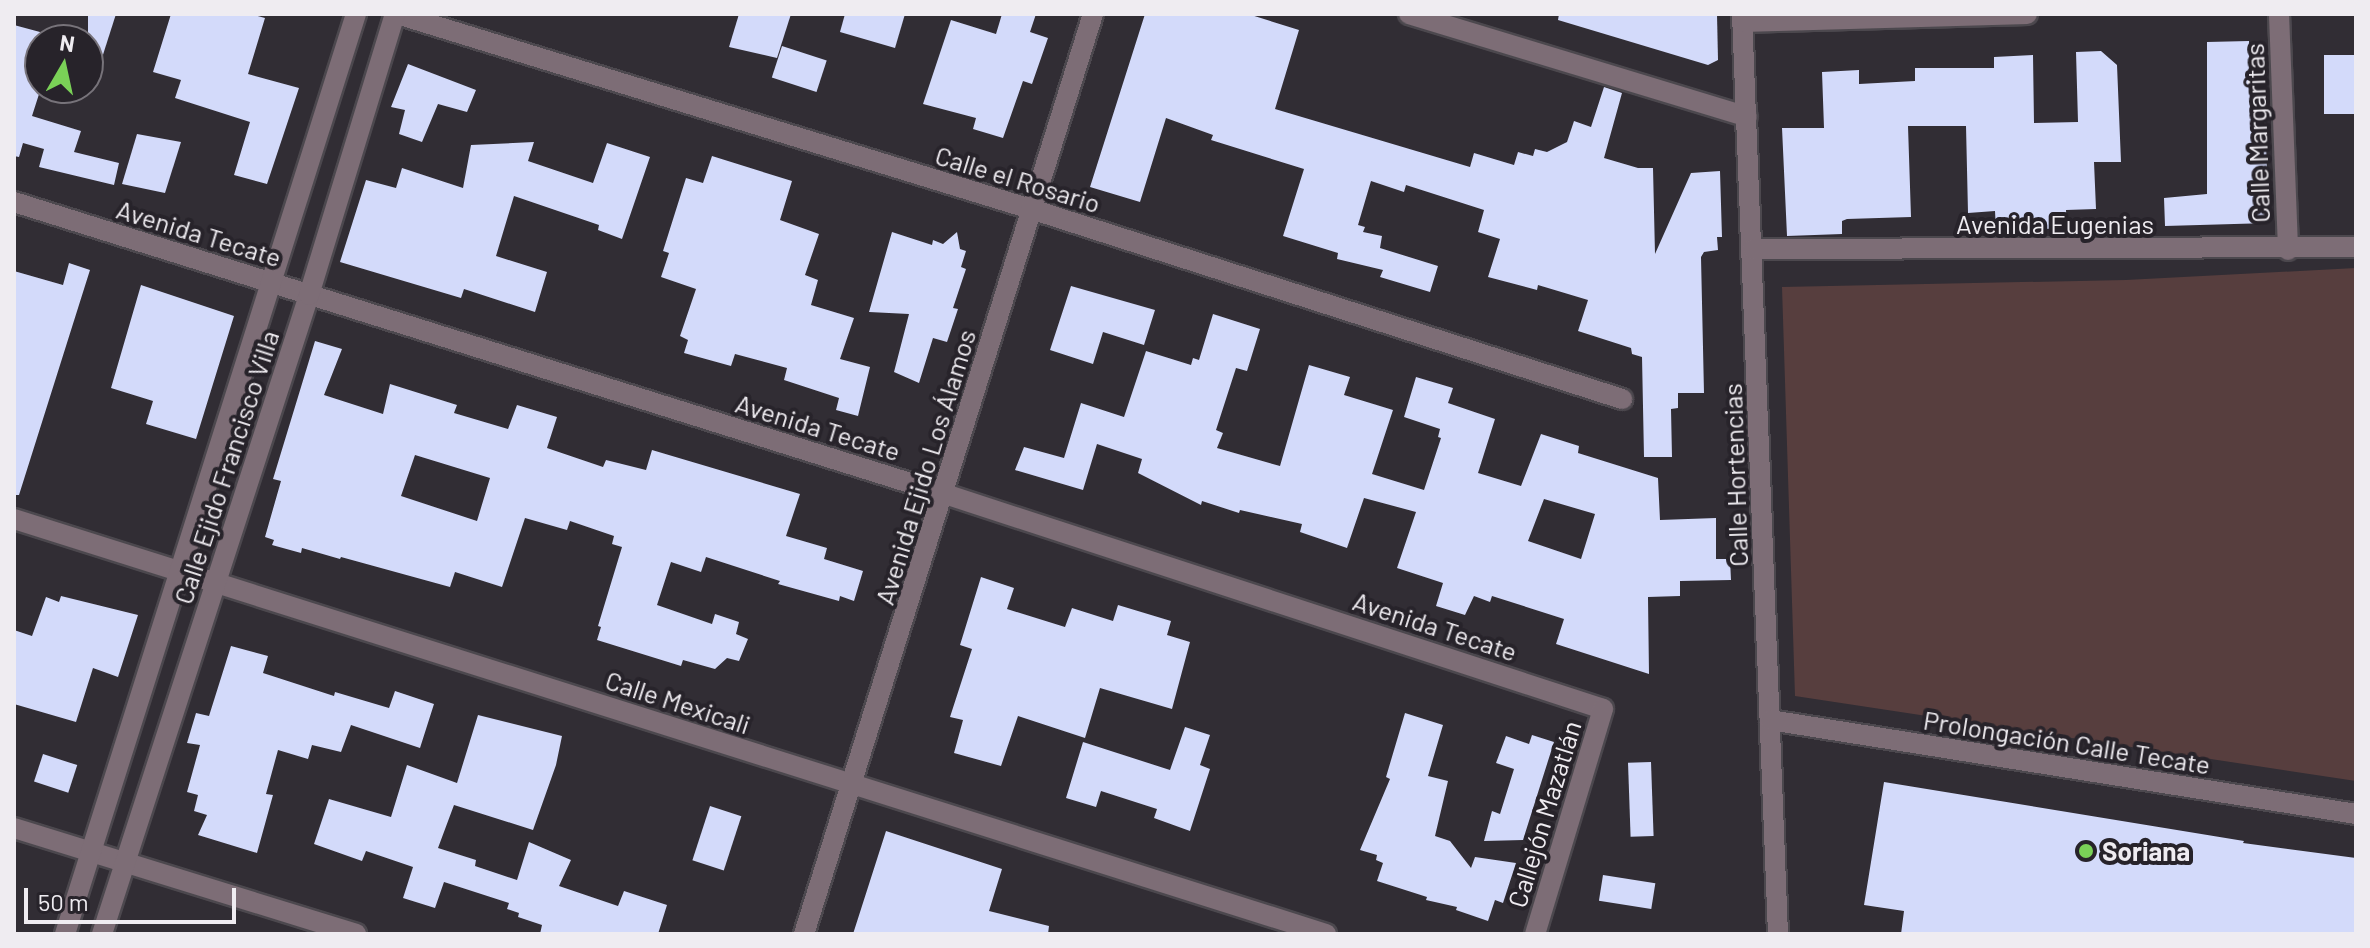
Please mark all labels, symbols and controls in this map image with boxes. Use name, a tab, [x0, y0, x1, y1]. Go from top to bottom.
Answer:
north arrow	[24, 24, 104, 104]
text: N	[58, 28, 77, 56]
street label: Calle Margaritas	[2238, 43, 2276, 223]
street label: Calle el Rosario	[932, 139, 1104, 219]
street label: Avenida Tecate	[113, 193, 285, 273]
street label: Avenida Eugenias	[1956, 208, 2154, 240]
street label: Calle Ejido Francisco Villa	[167, 326, 285, 608]
street label: Avenida Ejido Los Álamos	[868, 326, 982, 608]
street label: Calle Hortencias	[1716, 383, 1754, 567]
street label: Avenida Tecate	[732, 387, 904, 467]
street label: Avenida Tecate	[1349, 585, 1521, 667]
street label: Calle Mexicali	[602, 664, 754, 740]
street label: Prolongación Calle Tecate	[1921, 704, 2213, 780]
street label: Callejón Mazatlán	[1501, 717, 1587, 911]
place label: Soriana	[2102, 835, 2190, 867]
marker: Soriana	[2077, 842, 2095, 860]
scale bar	[28, 872, 240, 922]
text: 50 m	[38, 887, 89, 916]

